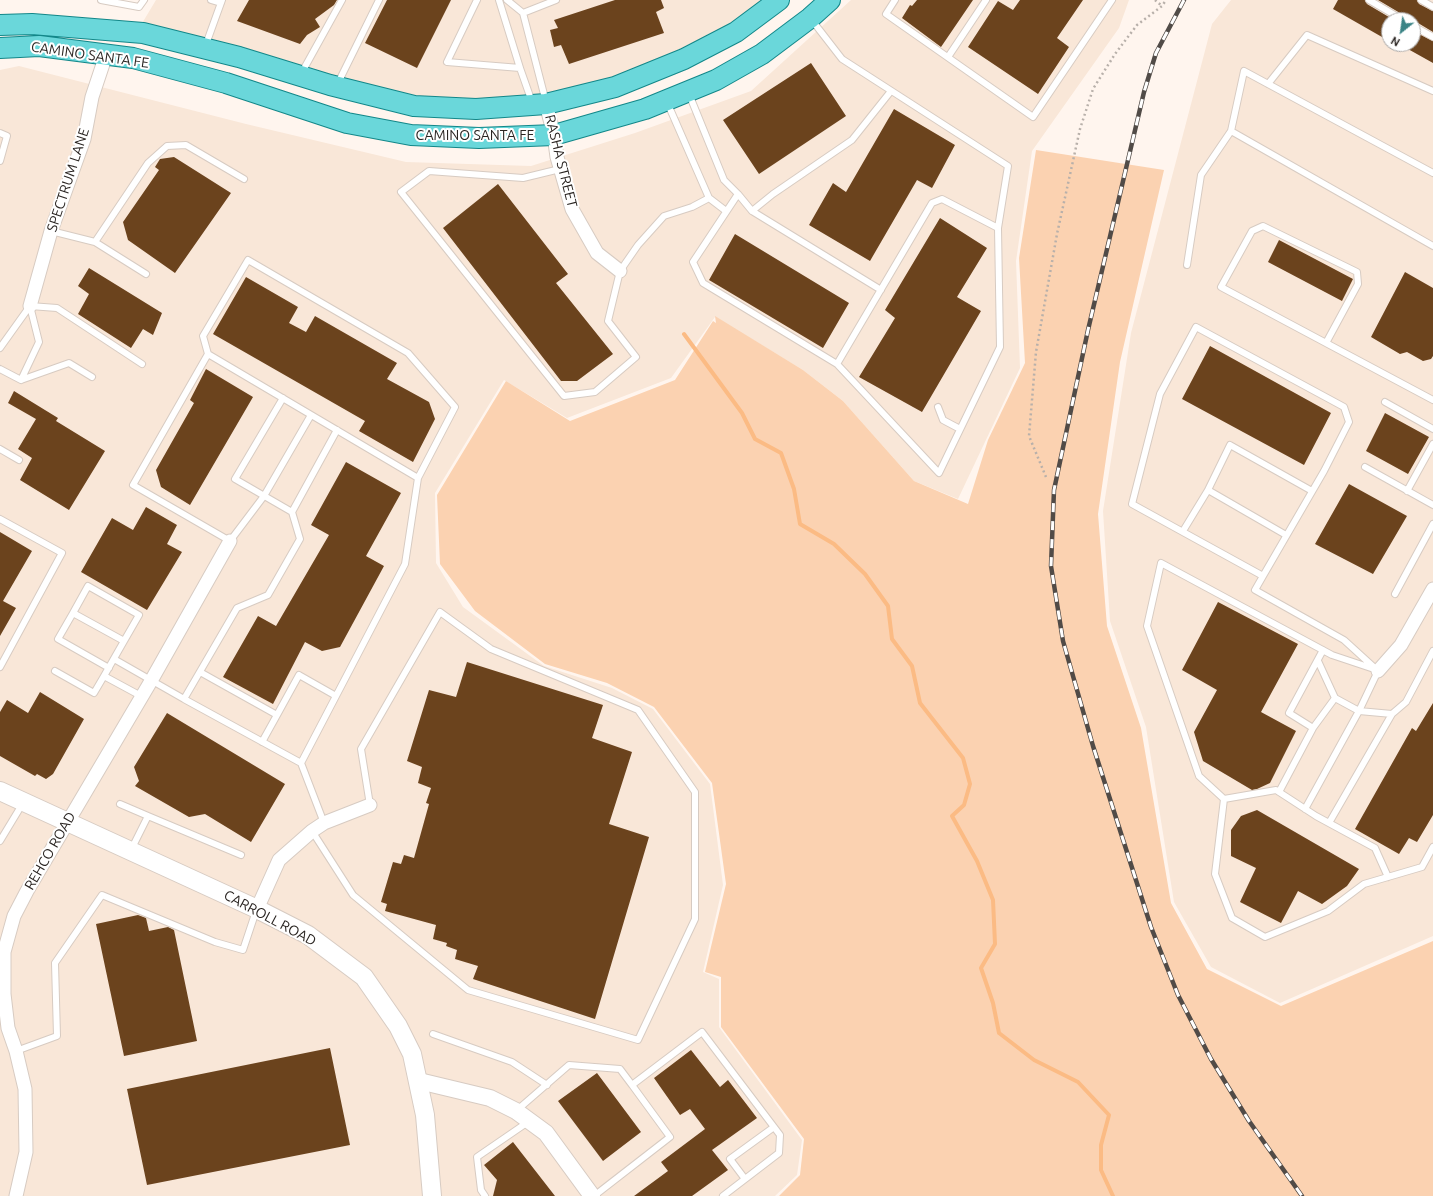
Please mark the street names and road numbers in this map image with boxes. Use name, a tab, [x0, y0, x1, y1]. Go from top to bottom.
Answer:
street label: CAMINO SANTA FE	[30, 38, 150, 72]
street label: RASHA STREET	[541, 113, 581, 209]
street label: SPECTRUM LANE	[43, 126, 93, 234]
street label: CAMINO SANTA FE	[416, 127, 534, 143]
street label: REHCO ROAD	[21, 809, 79, 893]
street label: CARROLL ROAD	[221, 887, 319, 949]

